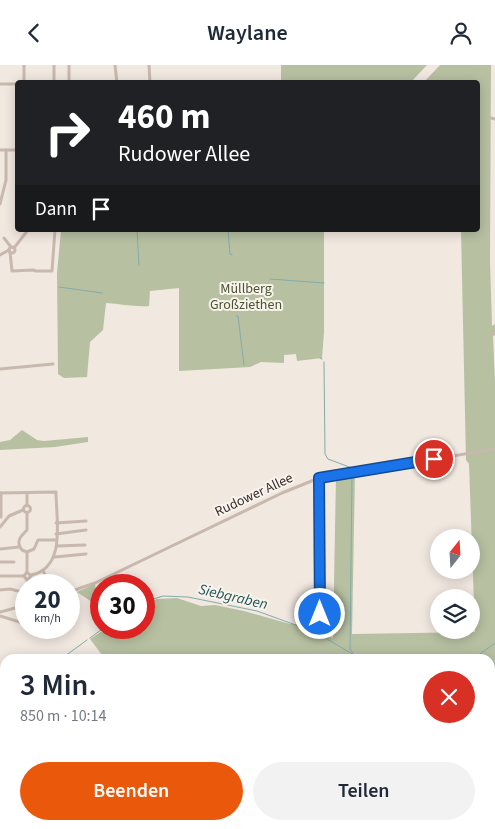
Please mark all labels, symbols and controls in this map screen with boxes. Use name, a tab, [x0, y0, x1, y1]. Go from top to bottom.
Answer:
text: Waylane	[207, 17, 288, 49]
icon: back	[20, 19, 48, 47]
icon: person	[447, 19, 475, 47]
text: 460 m	[118, 92, 210, 142]
icon: right	[35, 100, 100, 165]
text: Rudower Allee	[118, 138, 250, 170]
icon: arrive	[87, 195, 115, 223]
text: Dann	[35, 196, 77, 223]
park label: Müllberg Großziethen	[210, 279, 282, 315]
pin	[413, 438, 455, 480]
icon: arrive	[420, 445, 448, 473]
street label: Rudower Allee	[212, 468, 296, 522]
north arrow	[430, 529, 480, 579]
map controls	[430, 529, 480, 639]
speed limit sign: 30	[90, 574, 155, 639]
water label: Siebgraben	[196, 579, 270, 615]
text: 20	[34, 582, 61, 618]
position arrow	[293, 587, 345, 639]
button: layers	[430, 589, 480, 639]
text: km/h	[34, 610, 61, 627]
text: 3 Min.	[20, 664, 97, 707]
button: close	[423, 671, 475, 723]
text: 850 m · 10:14	[20, 705, 107, 727]
button: Beenden	[20, 762, 243, 820]
button: Teilen	[253, 762, 475, 820]

